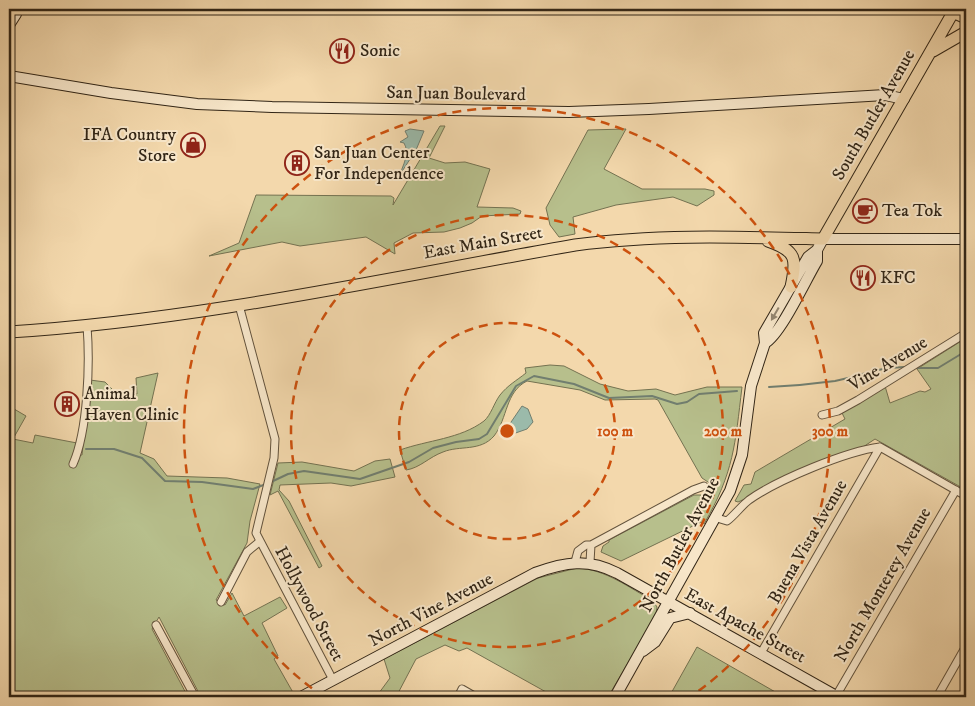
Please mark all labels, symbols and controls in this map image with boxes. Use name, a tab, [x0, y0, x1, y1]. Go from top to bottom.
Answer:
restaurant icon: Sonic	[329, 38, 355, 64]
place label: Sonic	[360, 40, 400, 62]
street label: South Butler Avenue	[828, 46, 920, 184]
street label: San Juan Boulevard	[386, 82, 526, 106]
place label: IFA Country Store	[83, 124, 176, 167]
shop icon: IFA Country Store	[180, 132, 206, 158]
place label: San Juan Center For Independence	[314, 142, 444, 185]
building icon: San Juan Center For Independence	[284, 150, 310, 176]
cafe icon: Tea Tok	[852, 198, 878, 224]
place label: Tea Tok	[882, 200, 942, 222]
street label: East Main Street	[422, 222, 545, 264]
restaurant icon: KFC	[850, 265, 876, 291]
place label: KFC	[880, 267, 916, 289]
one-way arrow	[771, 307, 779, 322]
street label: Vine Avenue	[844, 332, 932, 397]
place label: Animal Haven Clinic	[84, 383, 179, 426]
building icon: Animal Haven Clinic	[54, 391, 80, 417]
centre of rings	[498, 422, 516, 440]
text: 100 m	[597, 422, 634, 441]
text: 200 m	[704, 422, 743, 441]
text: 300 m	[812, 422, 849, 441]
street label: North Butler Avenue	[635, 474, 725, 616]
street label: Buena Vista Avenue	[764, 476, 852, 608]
street label: North Monterey Avenue	[830, 504, 936, 666]
street label: Hollywood Street	[269, 543, 349, 665]
street label: North Vine Avenue	[365, 568, 497, 652]
street label: East Apache Street	[681, 584, 810, 669]

